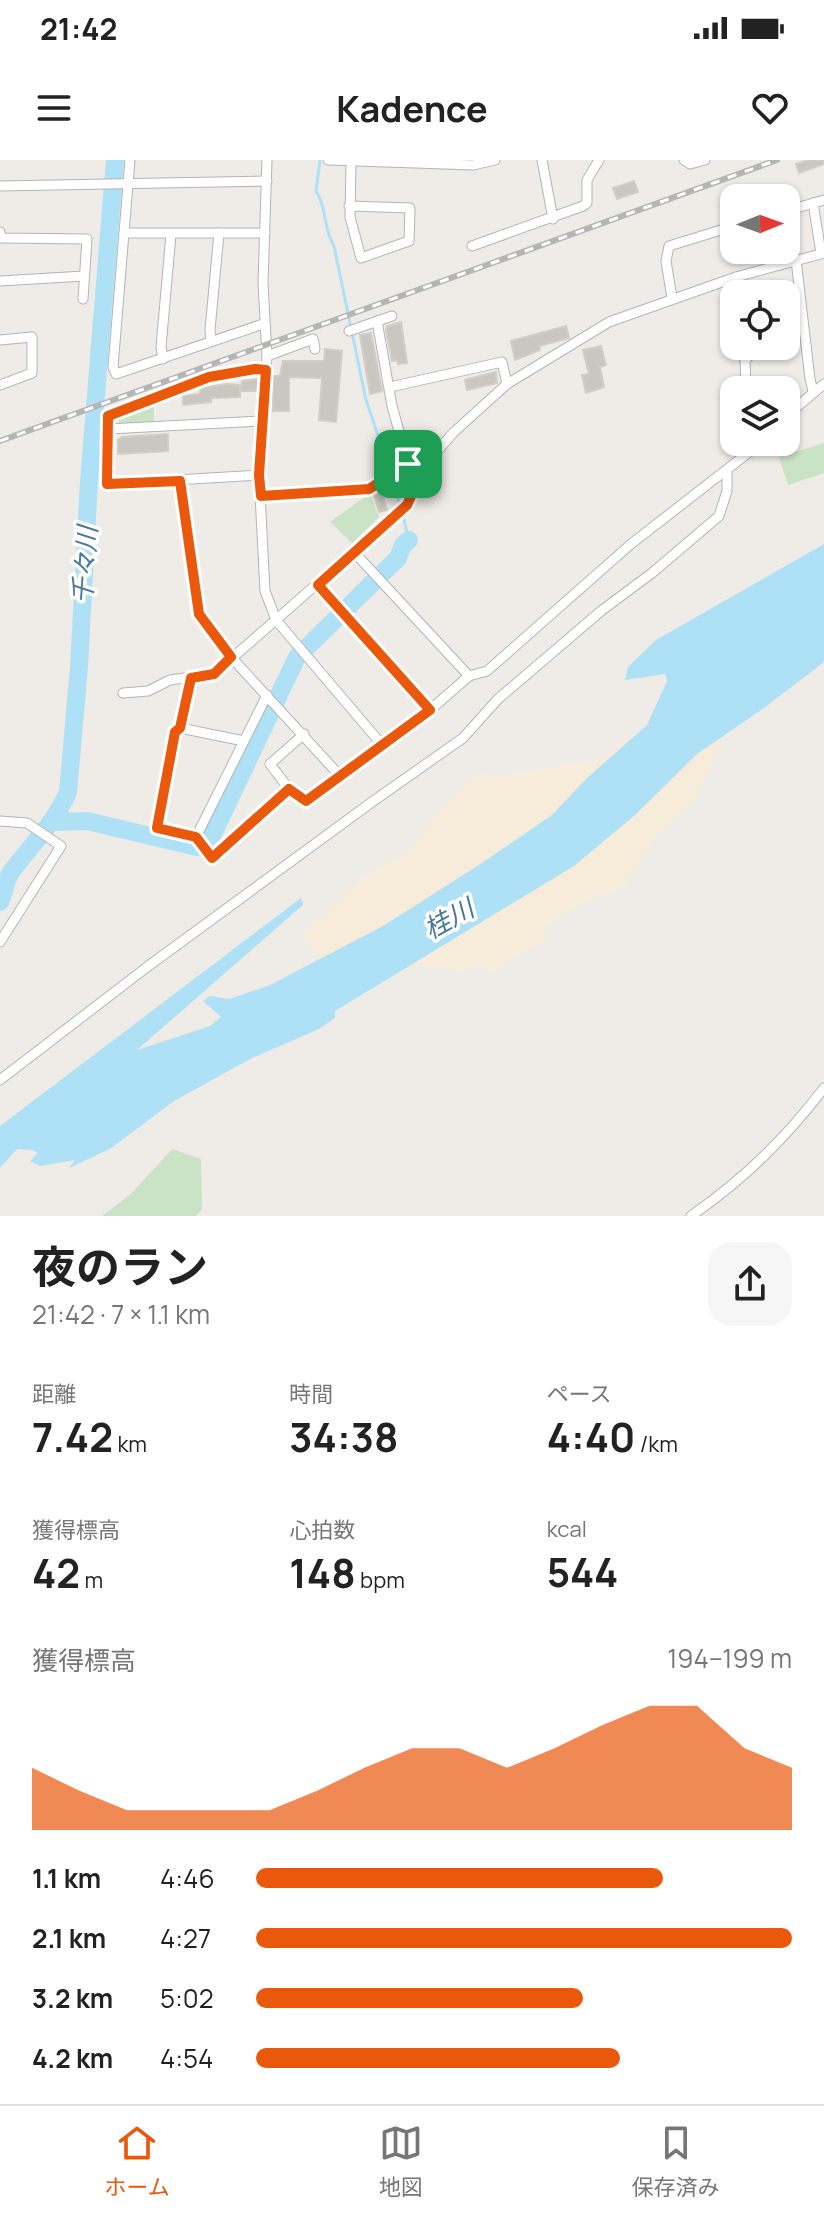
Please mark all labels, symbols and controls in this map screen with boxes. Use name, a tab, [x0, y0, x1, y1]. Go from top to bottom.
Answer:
text: 21:42	[40, 8, 117, 49]
text: Kadence	[336, 84, 488, 133]
icon: menu	[32, 86, 76, 130]
icon: heart	[748, 86, 792, 130]
north arrow	[720, 184, 800, 264]
map controls	[720, 184, 800, 456]
button: locate	[720, 280, 800, 360]
button: layers	[720, 376, 800, 456]
pin	[374, 430, 442, 498]
icon: arrive	[386, 442, 430, 486]
water label: 千々川	[63, 522, 105, 605]
water label: 桂川	[417, 888, 483, 946]
text: 夜のラン	[32, 1236, 208, 1296]
button: share	[708, 1242, 792, 1326]
text: 21:42 · 7 × 1.1 km	[32, 1296, 210, 1332]
text: 距離	[32, 1379, 76, 1409]
text: 時間	[289, 1379, 333, 1409]
text: ペース	[547, 1379, 612, 1409]
text: 7.42	[32, 1409, 113, 1464]
text: 34:38	[289, 1409, 398, 1464]
text: 4:40	[547, 1409, 635, 1464]
text: km	[113, 1429, 147, 1459]
text: /km	[635, 1429, 678, 1459]
text: kcal	[547, 1514, 587, 1544]
text: 獲得標高	[32, 1515, 120, 1545]
text: 心拍数	[289, 1515, 355, 1545]
text: 544	[547, 1544, 618, 1599]
text: 42	[32, 1545, 80, 1600]
text: 148	[289, 1545, 356, 1600]
text: m	[80, 1565, 103, 1595]
text: bpm	[356, 1565, 405, 1595]
text: 194–199 m	[667, 1640, 792, 1676]
text: 獲得標高	[32, 1642, 136, 1678]
text: 1.1 km	[32, 1860, 101, 1896]
text: 4:46	[160, 1860, 215, 1896]
text: 2.1 km	[32, 1920, 106, 1956]
text: 4:27	[160, 1920, 211, 1956]
text: 3.2 km	[32, 1980, 113, 2016]
text: 5:02	[160, 1980, 213, 2016]
text: 4.2 km	[32, 2040, 113, 2076]
text: 4:54	[160, 2040, 213, 2076]
tab: ホーム	[104, 2121, 170, 2202]
tab: 地図	[379, 2121, 423, 2202]
tab: 保存済み	[632, 2121, 720, 2202]

